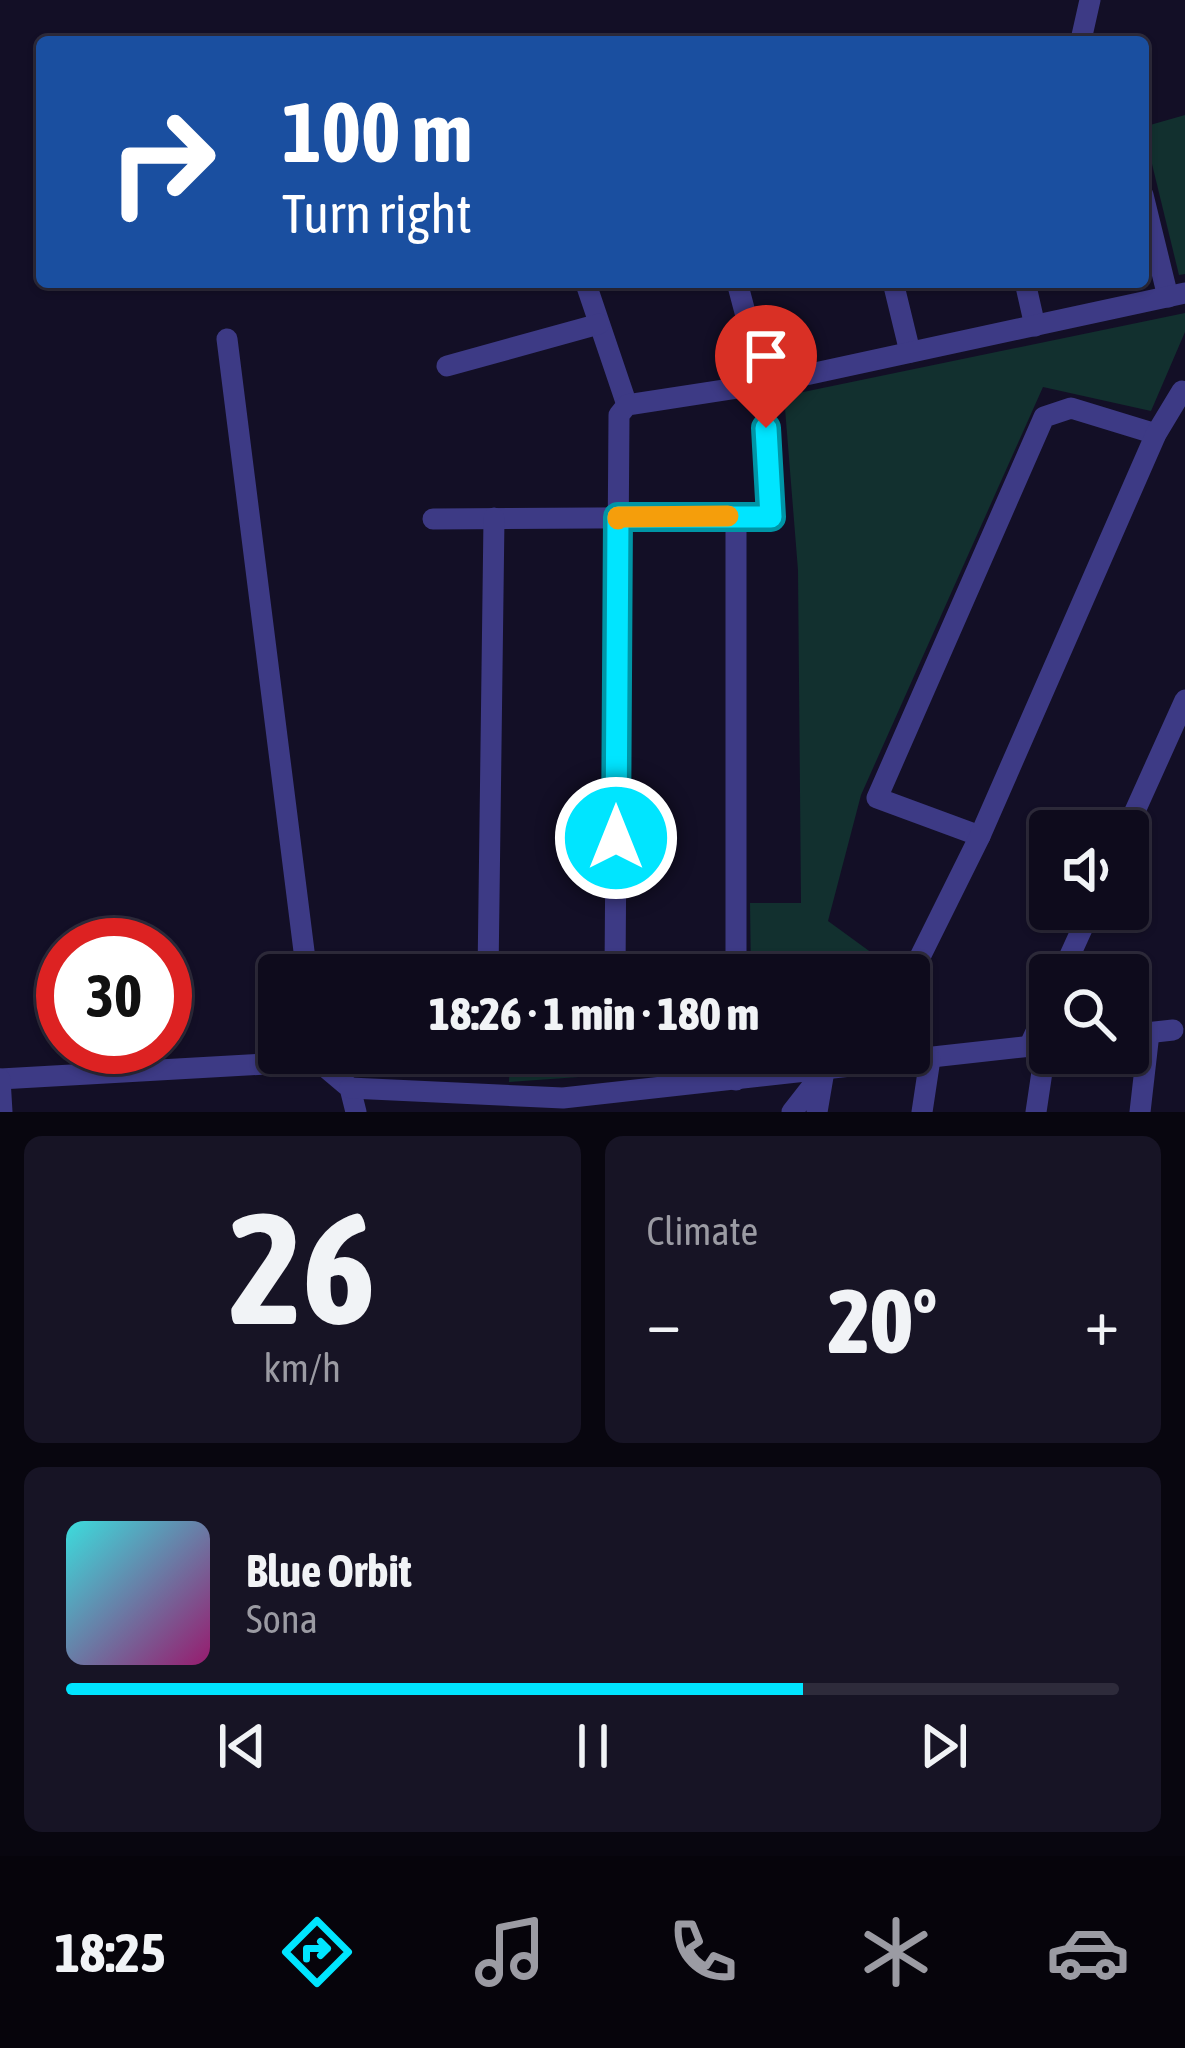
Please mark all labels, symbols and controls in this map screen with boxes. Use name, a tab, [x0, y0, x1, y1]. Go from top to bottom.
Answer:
icon: right	[84, 84, 240, 240]
text: 100 m	[282, 84, 472, 180]
text: Turn right	[282, 183, 472, 244]
pin	[715, 305, 817, 428]
icon: arrive	[733, 323, 799, 389]
position arrow	[553, 775, 679, 901]
map controls	[1029, 810, 1149, 1074]
button: sound	[1029, 810, 1149, 930]
speed limit sign: 30	[36, 918, 192, 1074]
button: search	[1029, 954, 1149, 1074]
text: 18:26 · 1 min · 180 m	[429, 988, 759, 1040]
text: 26	[229, 1178, 376, 1357]
text: Climate	[647, 1209, 758, 1253]
text: 20°	[828, 1269, 937, 1372]
text: −	[647, 1283, 681, 1359]
text: +	[1085, 1283, 1119, 1359]
text: km/h	[264, 1346, 341, 1390]
text: Blue Orbit	[246, 1545, 412, 1597]
text: Sona	[246, 1597, 318, 1641]
icon: previous	[209, 1713, 275, 1779]
icon: pause	[560, 1713, 626, 1779]
icon: next	[911, 1713, 977, 1779]
icon: directions	[275, 1910, 359, 1994]
icon: music	[468, 1910, 552, 1994]
icon: phone	[661, 1910, 745, 1994]
icon: climate	[854, 1910, 938, 1994]
icon: car	[1046, 1910, 1130, 1994]
text: 18:25	[54, 1922, 166, 1983]

